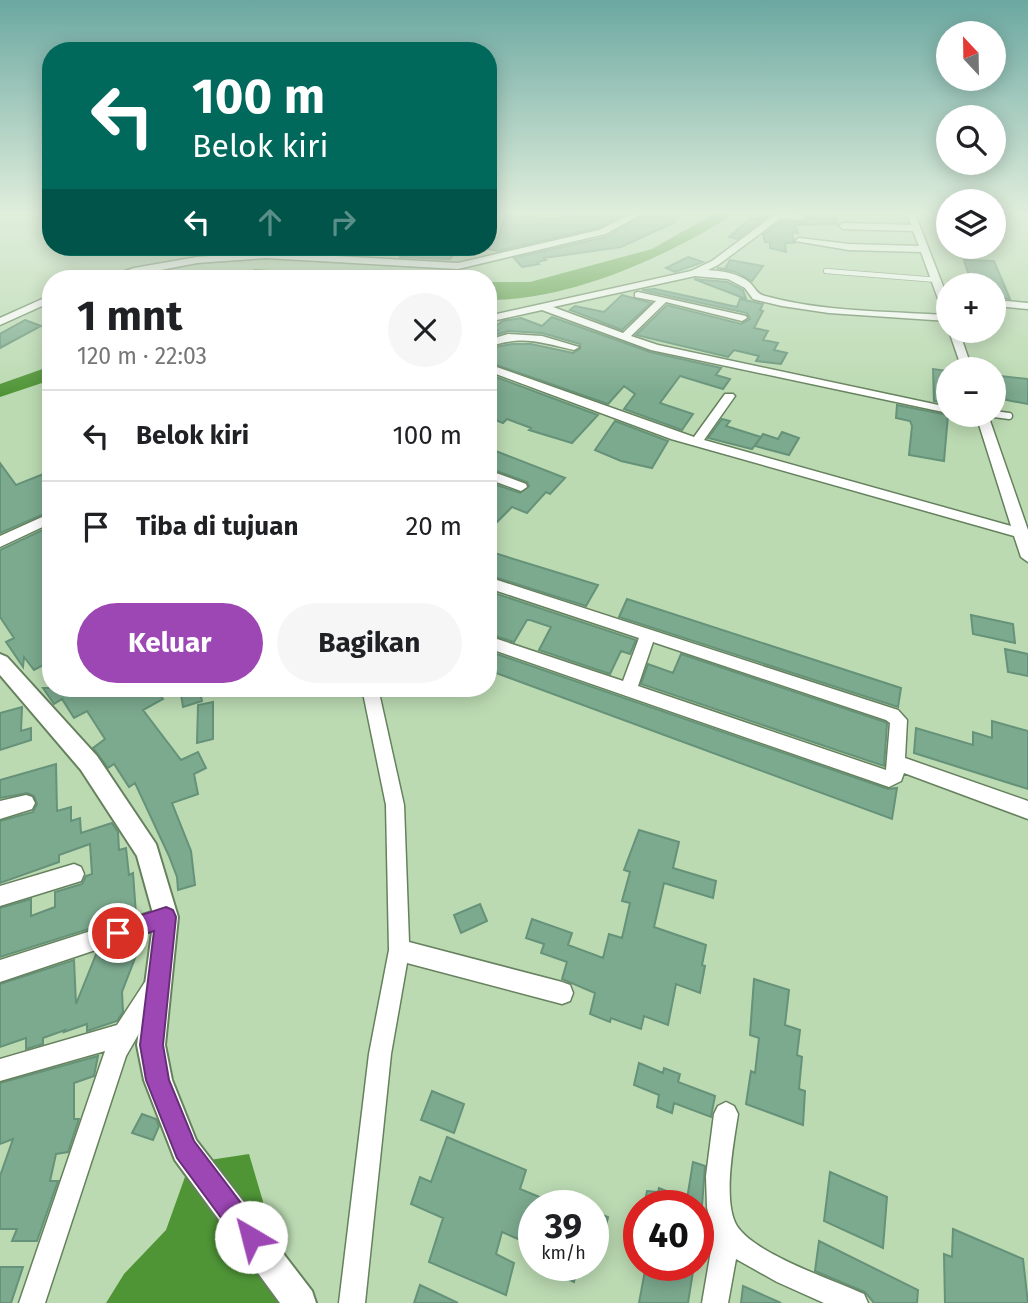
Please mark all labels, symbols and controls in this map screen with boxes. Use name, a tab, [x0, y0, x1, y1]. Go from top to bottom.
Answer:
north arrow	[936, 21, 1006, 91]
map controls	[936, 21, 1006, 427]
text: 100 m	[192, 67, 325, 126]
icon: left	[77, 70, 168, 161]
button: search	[936, 105, 1006, 175]
text: Belok kiri	[192, 127, 328, 165]
button: layers	[936, 189, 1006, 259]
icon: left	[178, 203, 216, 241]
icon: ahead	[251, 203, 289, 241]
icon: right	[324, 203, 362, 241]
button: +	[936, 273, 1006, 343]
text: 1 mnt	[77, 291, 182, 341]
button: close	[388, 293, 462, 367]
text: 120 m · 22:03	[77, 342, 207, 370]
button: −	[936, 357, 1006, 427]
icon: left	[77, 417, 115, 455]
text: Belok kiri	[136, 420, 249, 451]
text: 100 m	[393, 420, 462, 451]
icon: arrive	[77, 508, 115, 546]
text: Tiba di tujuan	[136, 511, 298, 542]
text: 20 m	[405, 511, 462, 542]
button: Keluar	[77, 603, 263, 683]
button: Bagikan	[277, 603, 462, 683]
pin	[88, 903, 148, 963]
icon: arrive	[99, 914, 137, 952]
speed limit sign: 40	[623, 1190, 714, 1281]
position arrow	[214, 1200, 288, 1274]
text: 39	[545, 1205, 582, 1247]
text: km/h	[541, 1242, 586, 1264]

